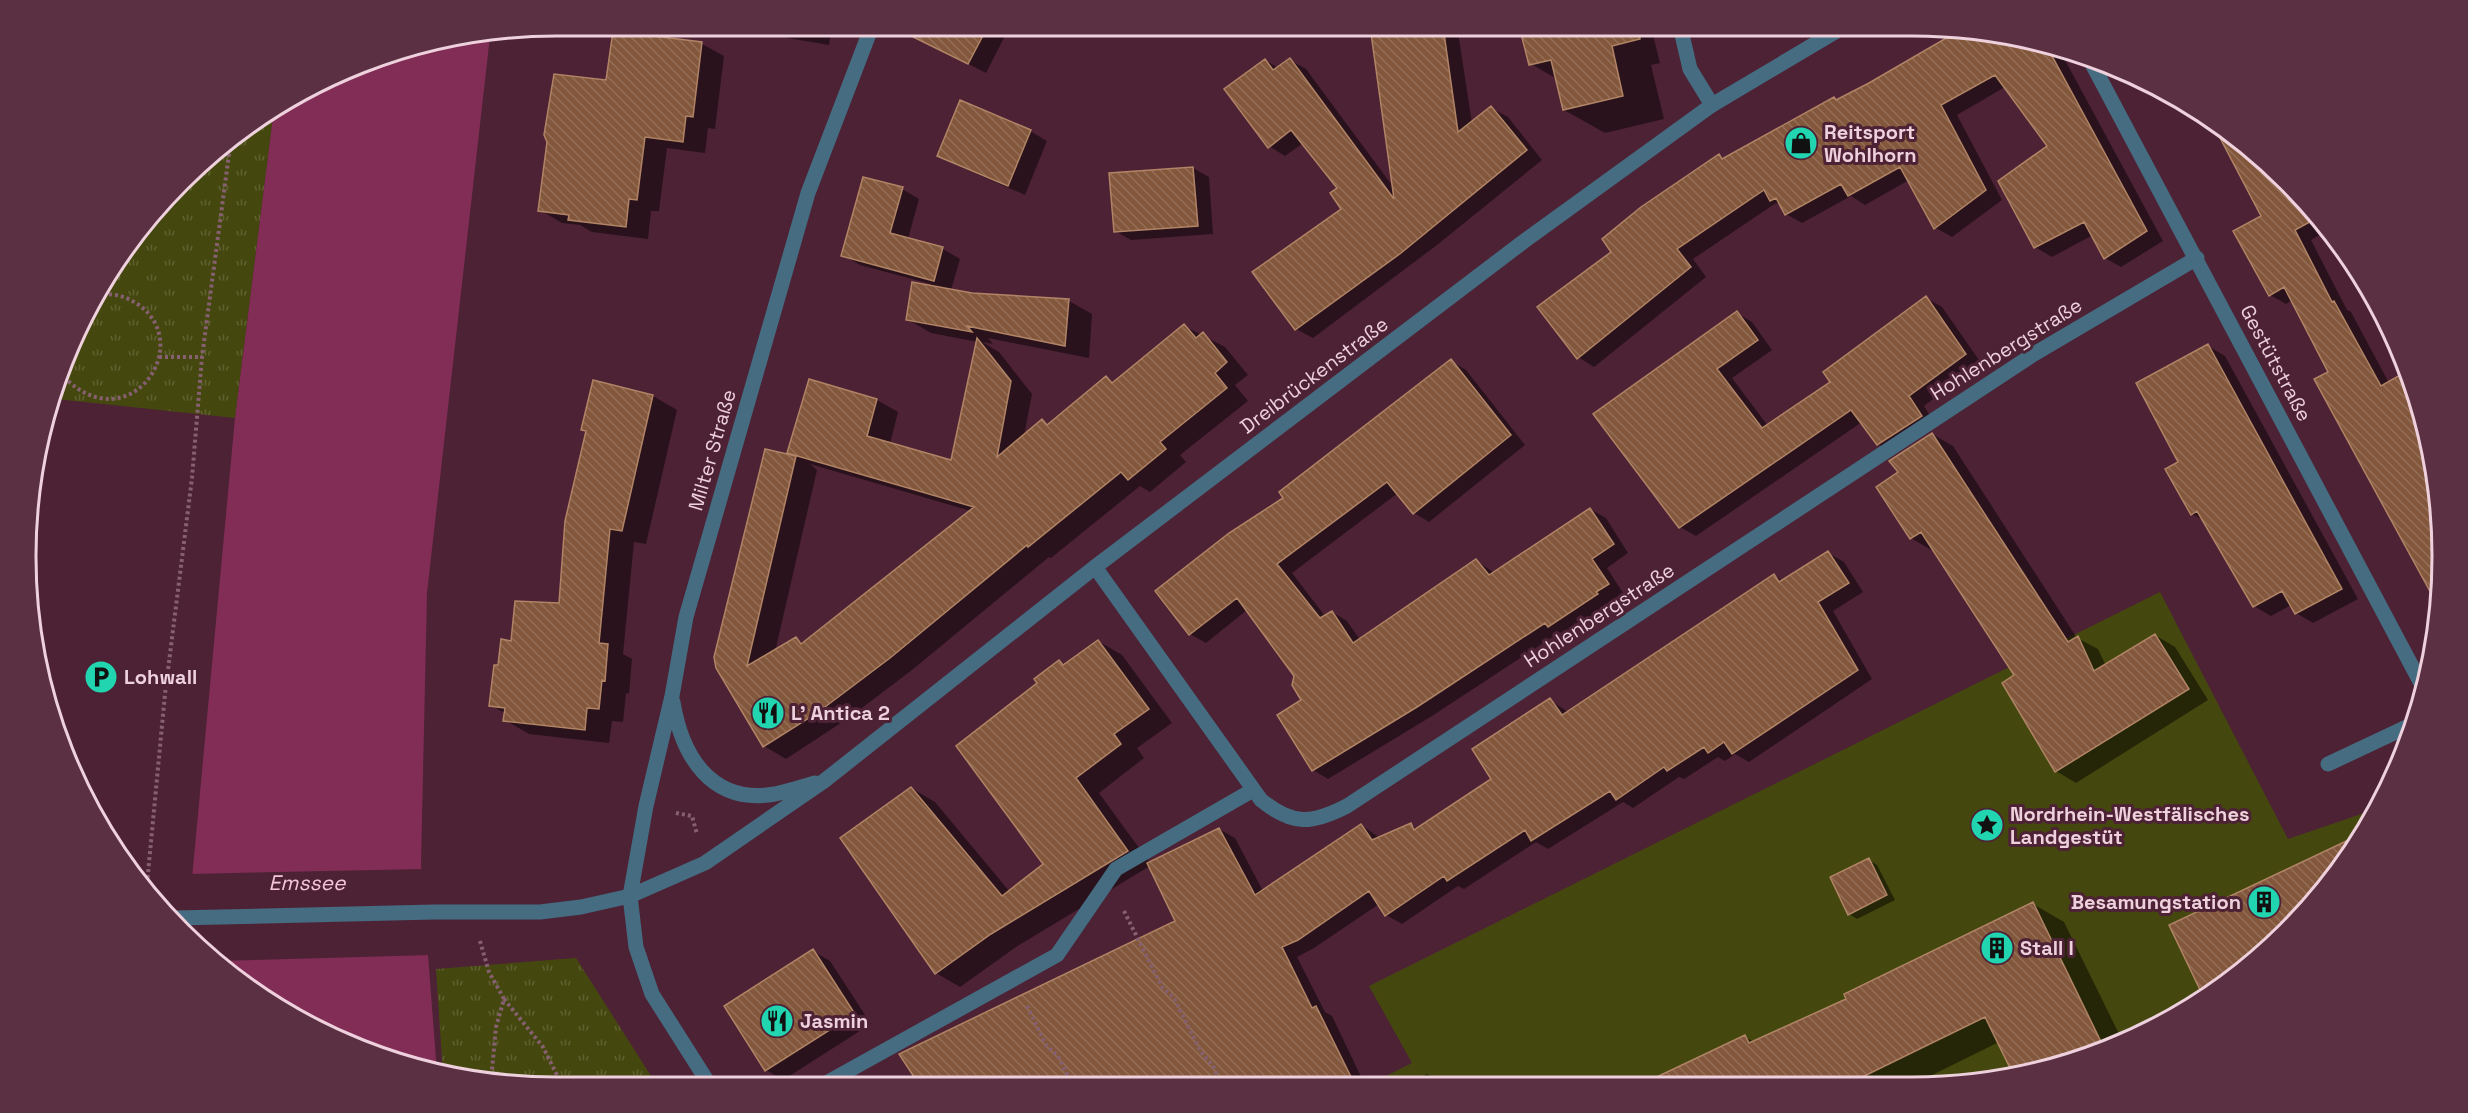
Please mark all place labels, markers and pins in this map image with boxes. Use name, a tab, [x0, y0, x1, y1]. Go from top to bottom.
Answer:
place label: Reitsport Wohlhorn	[1824, 119, 1917, 168]
shop icon: Reitsport Wohlhorn	[1783, 125, 1819, 161]
parking icon: Lohwall	[83, 659, 119, 695]
place label: Lohwall	[124, 664, 197, 690]
restaurant icon: L' Antica 2	[750, 695, 786, 731]
place label: L' Antica 2	[791, 700, 890, 726]
place label: Nordrhein-Westfälisches Landgestüt	[2010, 801, 2249, 850]
place icon: Nordrhein-Westfälisches Landgestüt	[1969, 807, 2005, 843]
building icon: Besamungstation	[2246, 884, 2282, 920]
place label: Besamungstation	[2071, 889, 2241, 915]
building icon: Stall I	[1979, 930, 2015, 966]
place label: Stall I	[2020, 935, 2074, 961]
restaurant icon: Jasmin	[759, 1003, 795, 1039]
place label: Jasmin	[800, 1008, 868, 1034]

